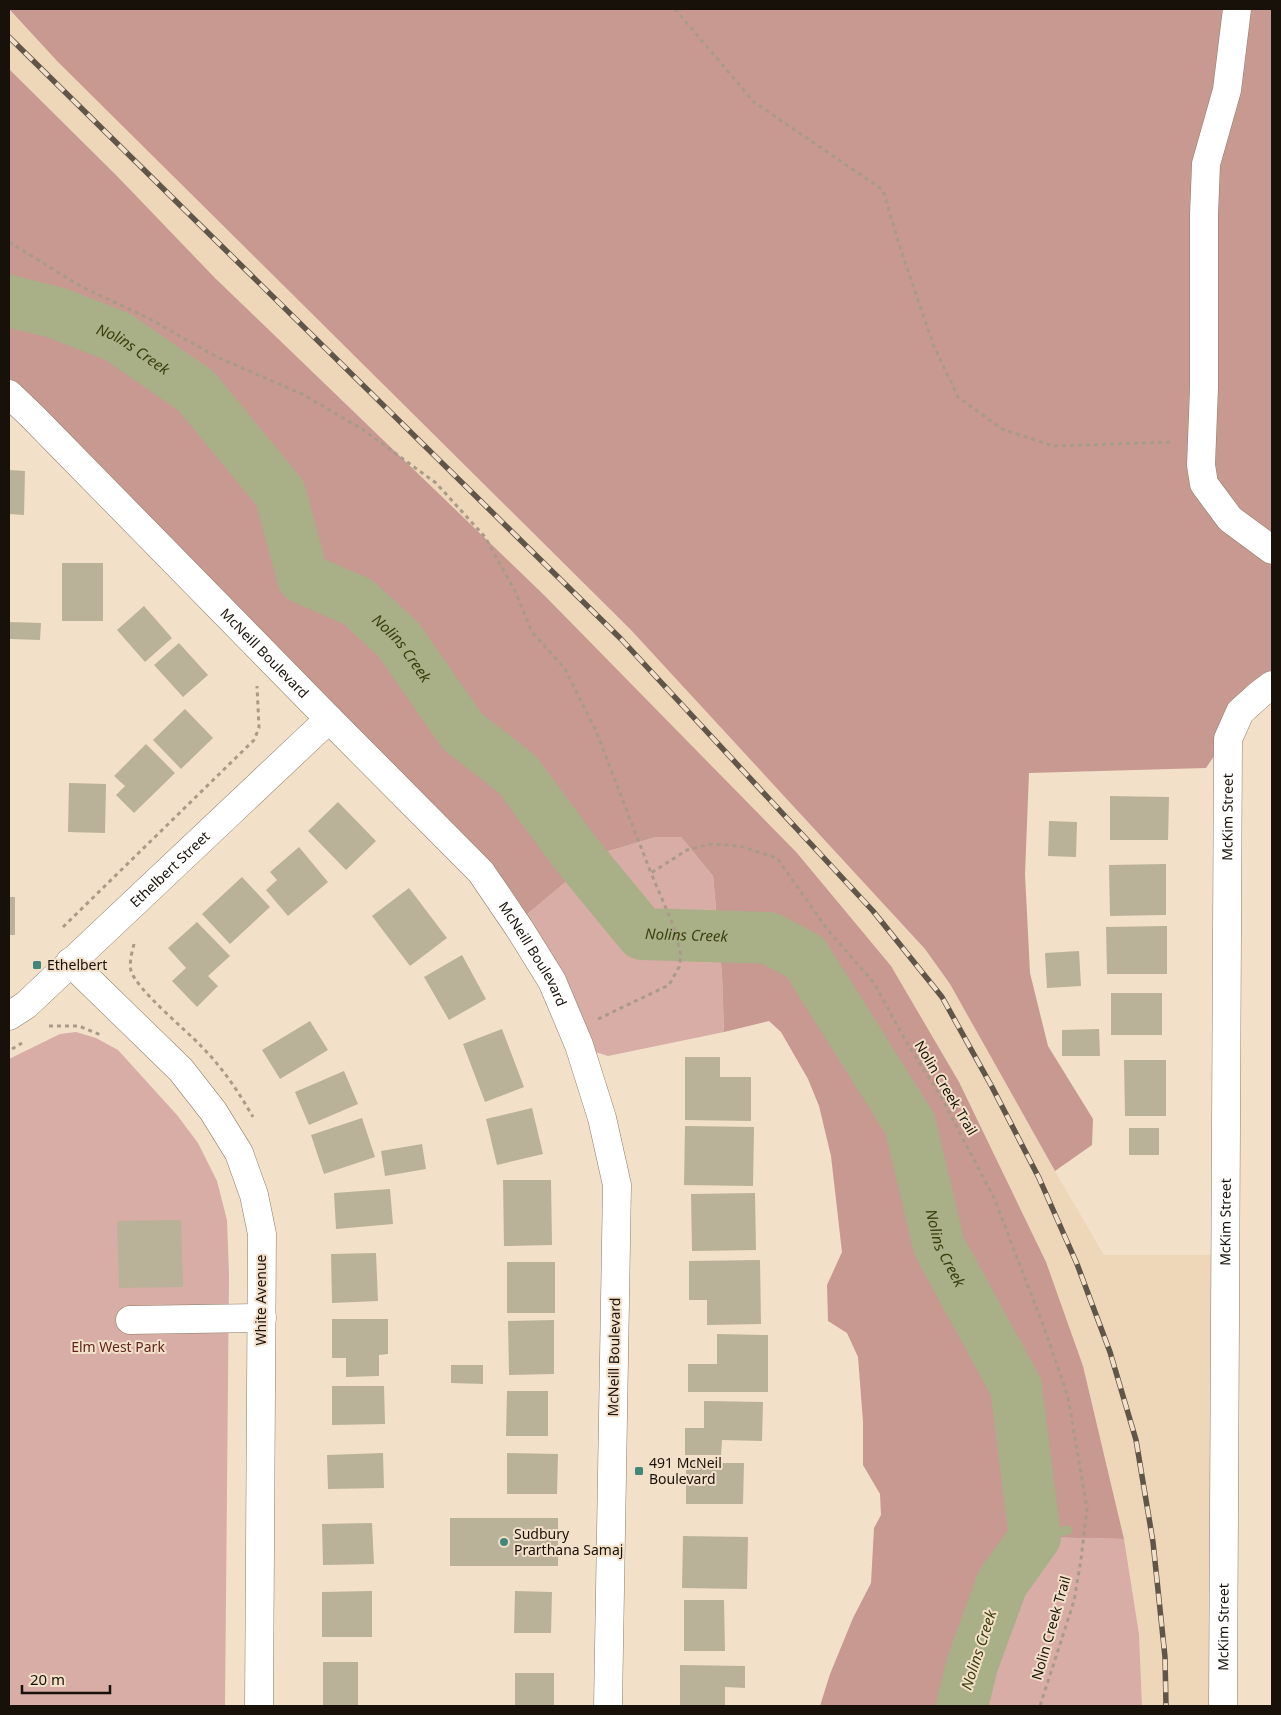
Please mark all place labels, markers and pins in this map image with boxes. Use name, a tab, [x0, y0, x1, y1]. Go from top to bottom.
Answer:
place label: Ethelbert	[47, 955, 107, 974]
marker: Ethelbert	[31, 959, 43, 971]
place label: 491 McNeil Boulevard	[649, 1453, 722, 1488]
marker: 491 McNeil Boulevard	[633, 1465, 645, 1477]
place label: Sudbury Prarthana Samaj	[514, 1524, 623, 1559]
marker: Sudbury Prarthana Samaj	[498, 1536, 510, 1548]

